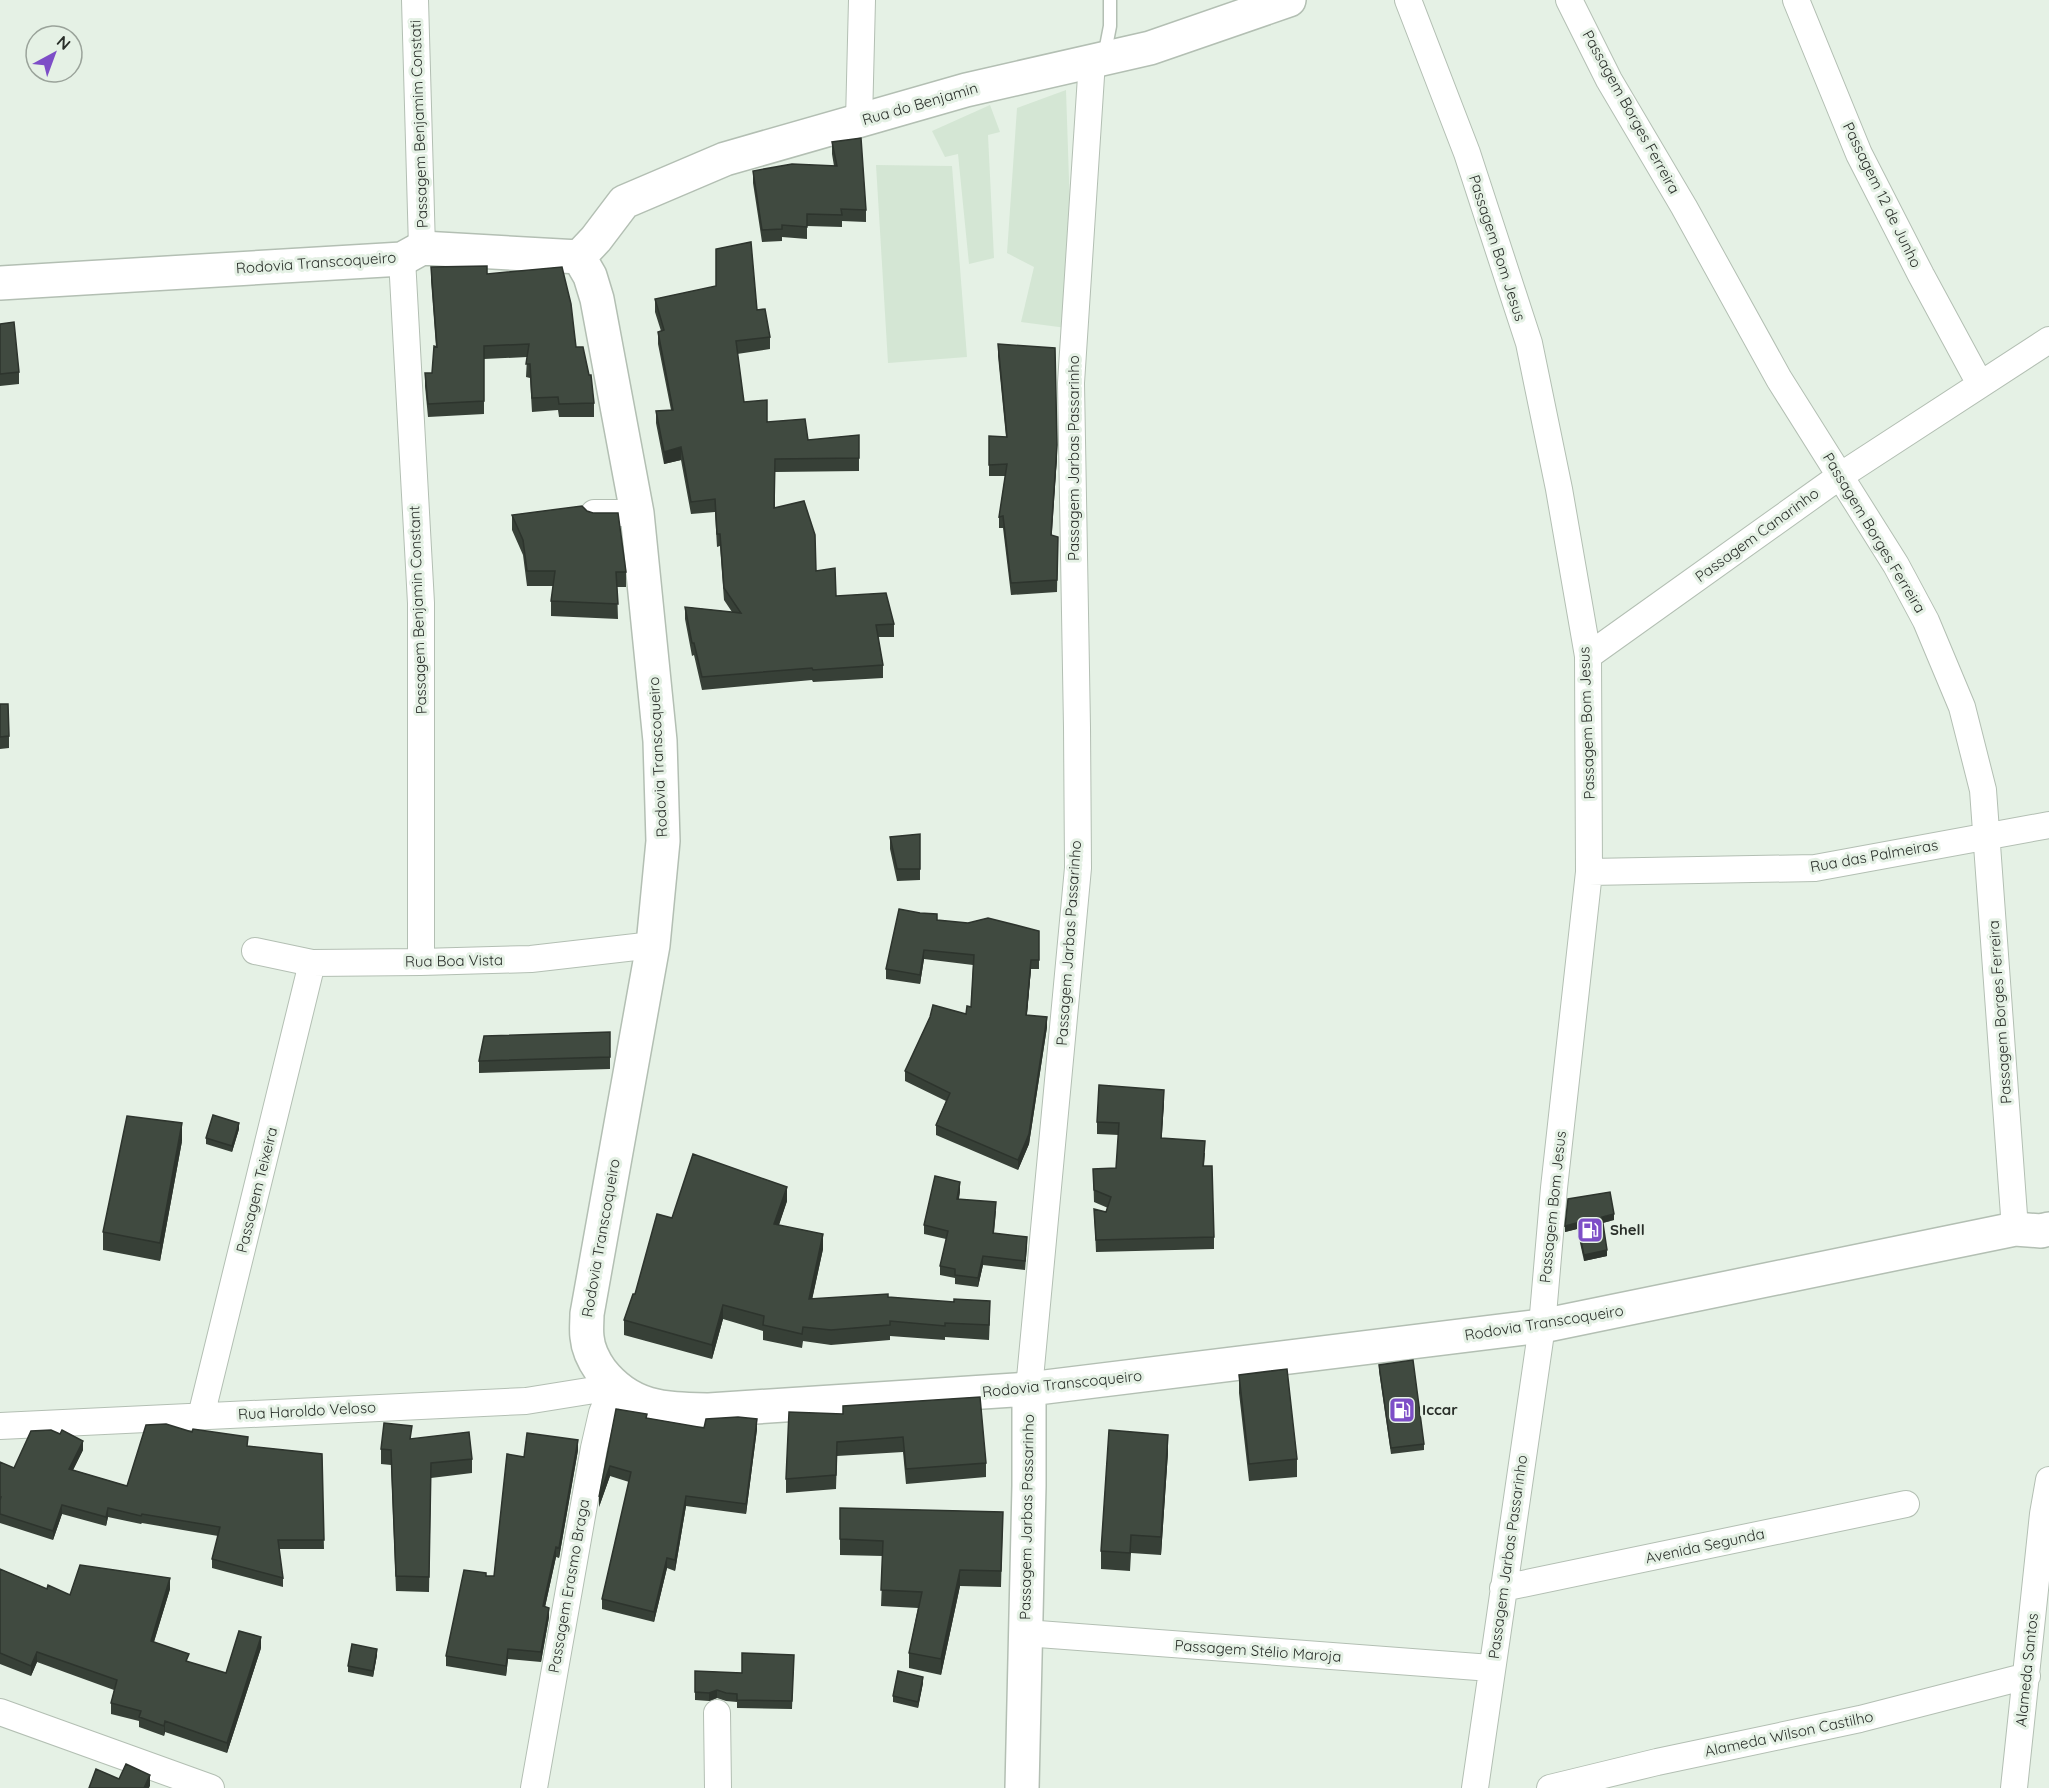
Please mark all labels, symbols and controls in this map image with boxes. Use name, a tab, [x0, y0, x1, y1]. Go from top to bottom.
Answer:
street label: Passagem Benjamim Constati	[405, 20, 432, 228]
north arrow	[24, 24, 84, 84]
street label: Passagem Borges Ferreira	[1579, 27, 1684, 197]
text: N	[53, 31, 75, 54]
street label: Rua do Benjamin	[860, 78, 980, 129]
street label: Passagem 12 de Junho	[1839, 119, 1926, 271]
street label: Passagem Bom Jesus	[1465, 172, 1530, 323]
street label: Rodovia Transcoqueiro	[235, 247, 397, 278]
street label: Passagem Jarbas Passarinho	[1064, 355, 1083, 561]
street label: Passagem Borges Ferreira	[1819, 449, 1930, 616]
street label: Passagem Canarinho	[1691, 483, 1822, 586]
street label: Passagem Benjamin Constant	[404, 505, 431, 715]
street label: Passagem Bom Jesus	[1574, 646, 1599, 800]
street label: Rodovia Transcoqueiro	[644, 676, 671, 838]
street label: Rua das Palmeiras	[1809, 835, 1939, 876]
street label: Passagem Jarbas Passarinho	[1052, 840, 1085, 1046]
street label: Passagem Borges Ferreira	[1984, 920, 2015, 1104]
street label: Rua Boa Vista	[405, 950, 503, 971]
street label: Passagem Teixeira	[232, 1125, 281, 1255]
street label: Passagem Bom Jesus	[1535, 1130, 1570, 1284]
street label: Rodovia Transcoqueiro	[577, 1157, 624, 1319]
fuel station icon: Shell	[1575, 1215, 1605, 1245]
place label: Shell	[1610, 1220, 1645, 1239]
street label: Rodovia Transcoqueiro	[1463, 1301, 1625, 1344]
street label: Rodovia Transcoqueiro	[981, 1366, 1143, 1401]
fuel station icon: Iccar	[1387, 1395, 1417, 1425]
street label: Rua Haroldo Veloso	[238, 1397, 376, 1424]
place label: Iccar	[1422, 1400, 1458, 1419]
street label: Passagem Jarbas Passarinho	[1015, 1414, 1038, 1620]
street label: Passagem Jarbas Passarinho	[1484, 1454, 1531, 1660]
street label: Passagem Erasmo Braga	[544, 1497, 593, 1674]
street label: Avenida Segunda	[1644, 1524, 1766, 1567]
street label: Alameda Santos	[2011, 1612, 2042, 1728]
street label: Passagem Stélio Maroja	[1174, 1635, 1342, 1666]
street label: Alameda Wilson Castilho	[1703, 1706, 1875, 1761]

